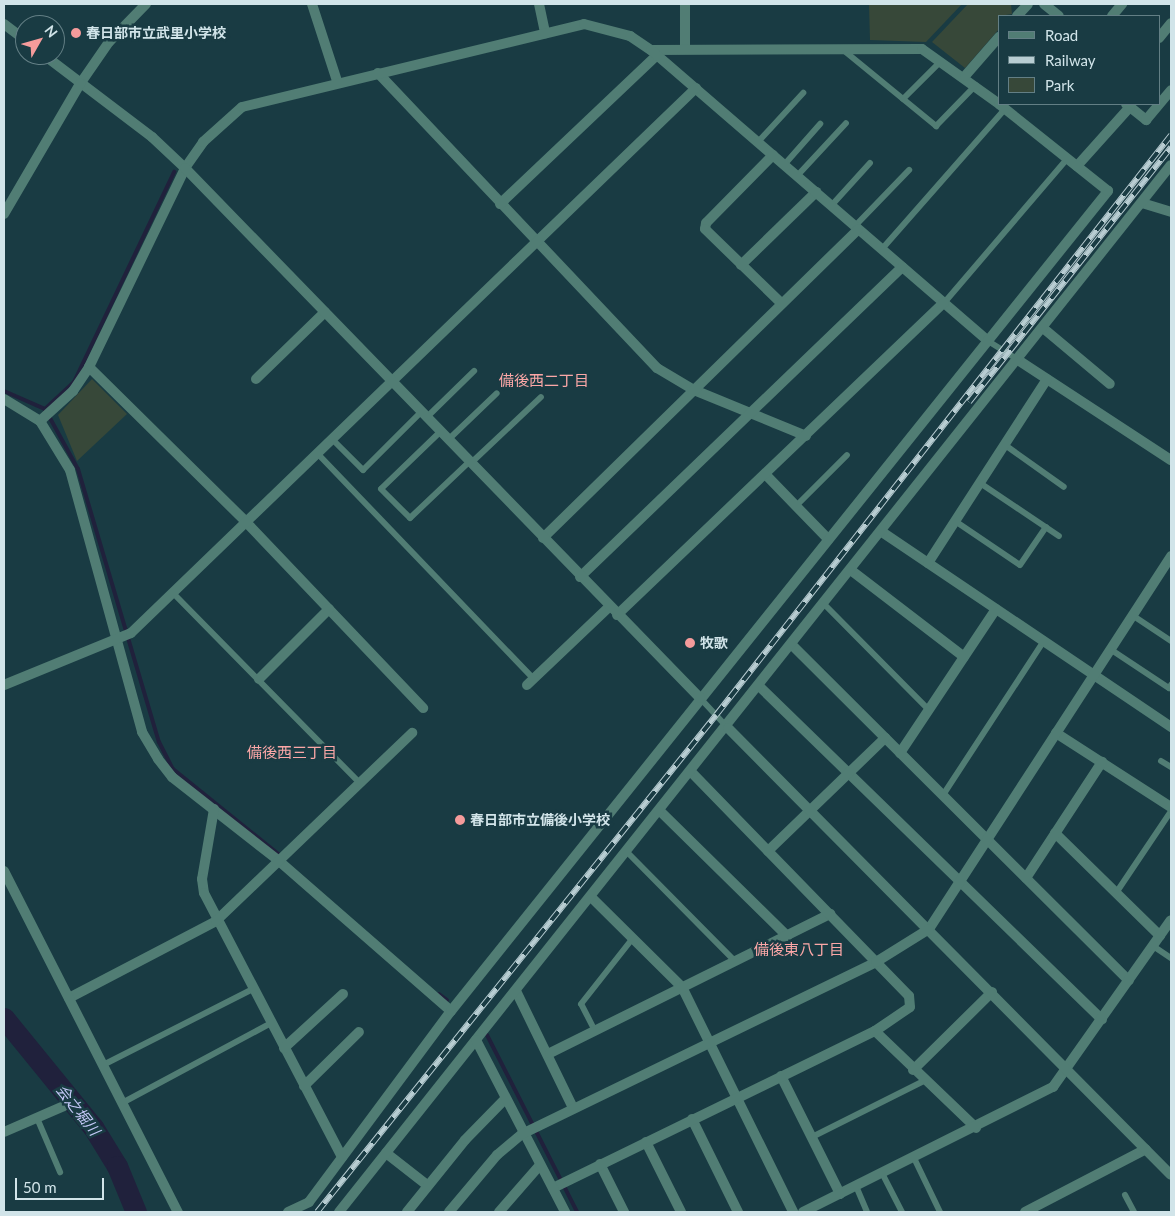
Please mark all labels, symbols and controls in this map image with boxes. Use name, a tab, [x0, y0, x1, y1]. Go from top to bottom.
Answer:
north arrow	[15, 15, 65, 65]
legend	[998, 15, 1160, 105]
text: N	[41, 22, 61, 41]
place label: 春日部市立武里小学校	[86, 25, 226, 41]
text: Road	[1045, 26, 1078, 44]
marker: 春日部市立武里小学校	[70, 27, 82, 39]
text: Railway	[1045, 51, 1096, 69]
text: Park	[1045, 76, 1074, 94]
district label: 備後西二丁目	[499, 372, 589, 390]
place label: 牧歌	[700, 635, 728, 651]
marker: 牧歌	[684, 637, 696, 649]
district label: 備後西三丁目	[247, 744, 337, 762]
place label: 春日部市立備後小学校	[470, 812, 610, 828]
marker: 春日部市立備後小学校	[454, 814, 466, 826]
district label: 備後東八丁目	[754, 941, 844, 959]
water label: 会之堀川	[52, 1081, 104, 1139]
scale bar	[18, 1168, 106, 1200]
text: 50 m	[23, 1178, 57, 1196]

